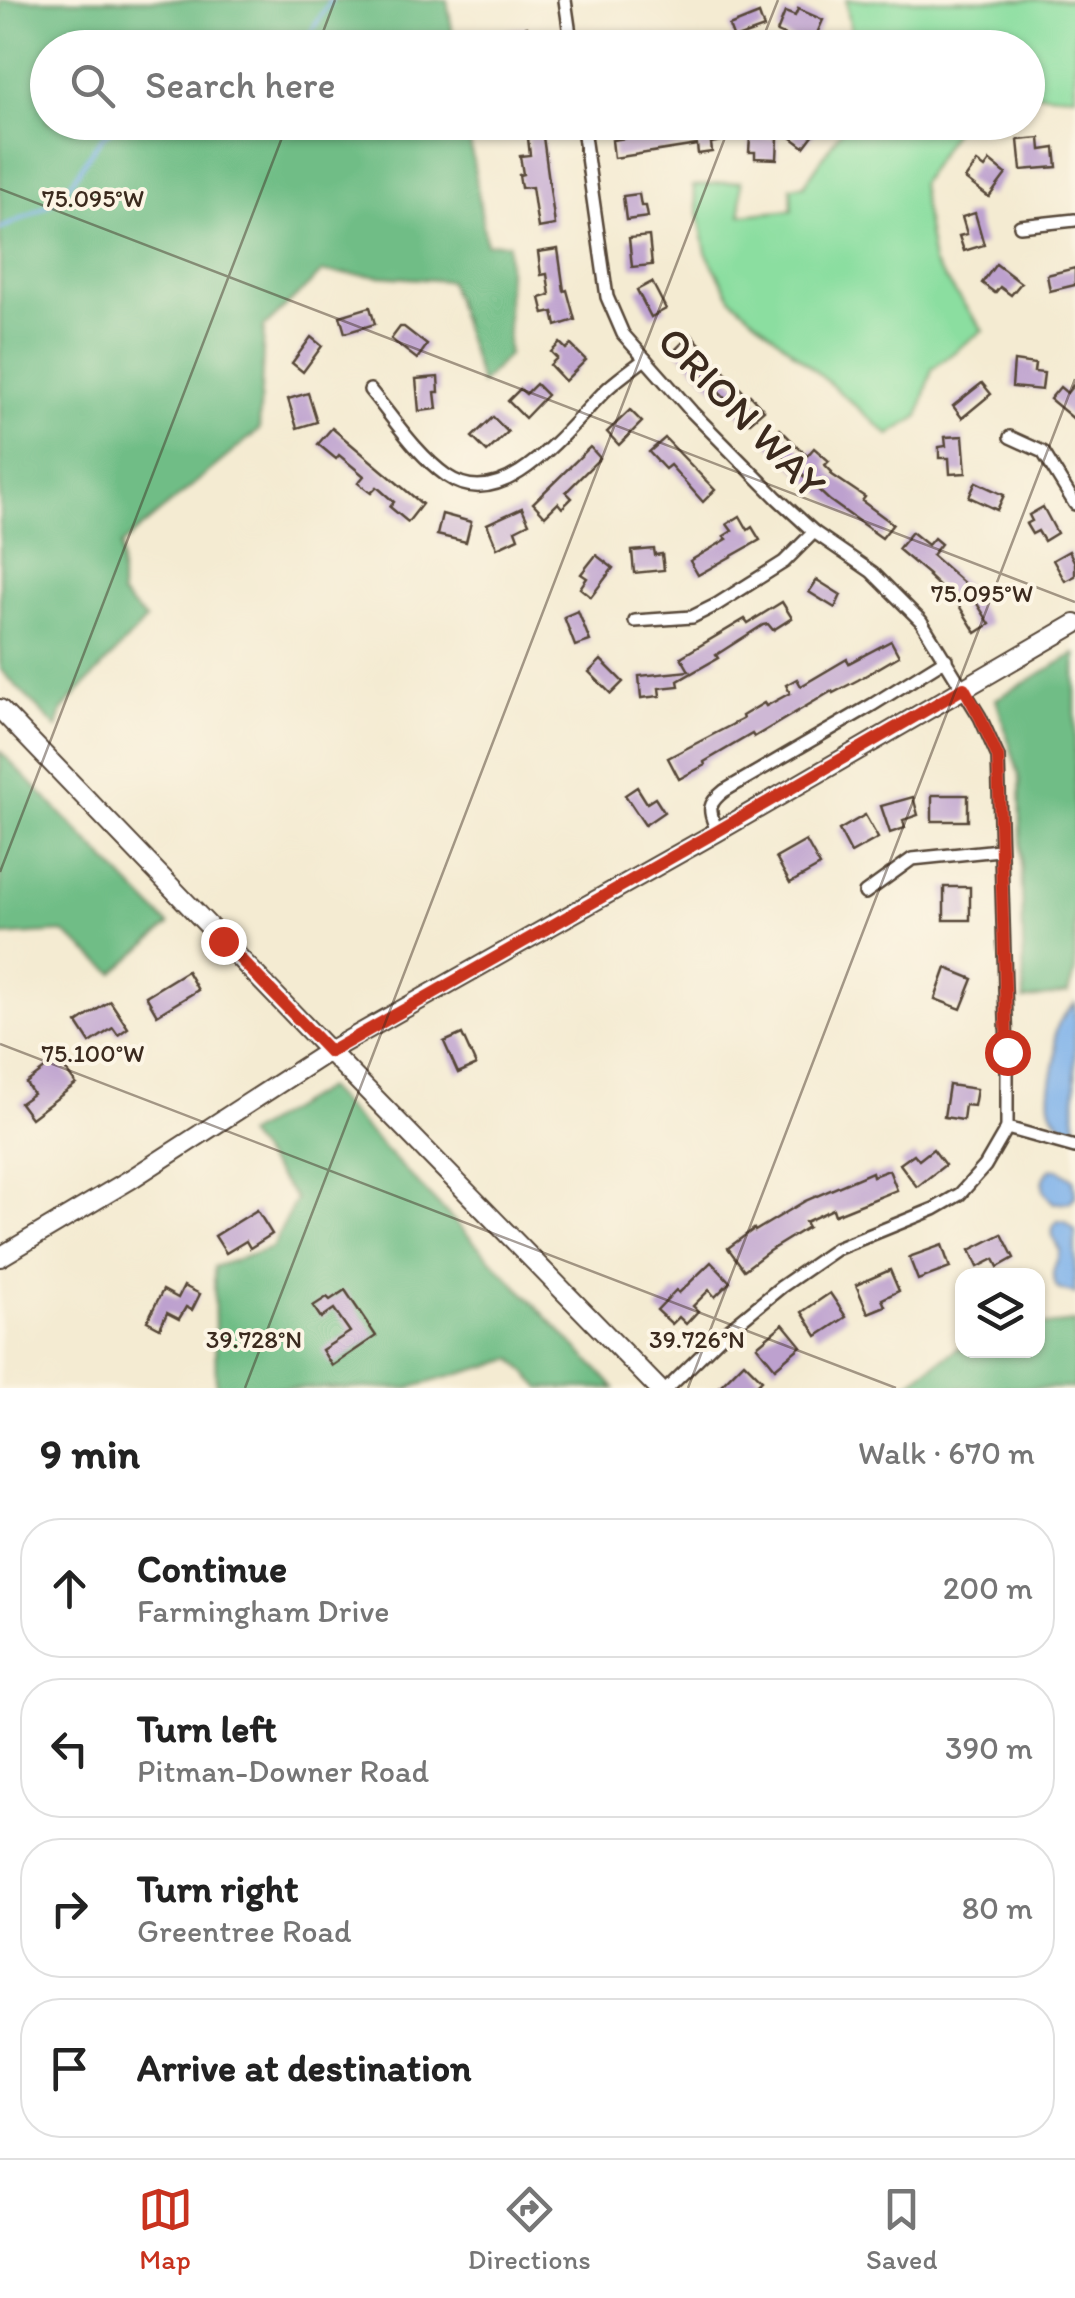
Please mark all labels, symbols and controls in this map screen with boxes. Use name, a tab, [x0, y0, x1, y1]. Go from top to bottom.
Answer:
search box	[30, 30, 1045, 140]
icon: search	[65, 58, 120, 113]
text: Search here	[145, 62, 336, 108]
text: 75.095°W	[42, 183, 144, 213]
street label: ORION WAY	[647, 315, 837, 509]
text: 75.095°W	[931, 578, 1033, 608]
route end	[201, 919, 247, 965]
route start	[985, 1030, 1031, 1076]
text: 75.100°W	[42, 1038, 144, 1068]
map controls	[955, 1268, 1045, 1358]
button: layers	[955, 1268, 1045, 1358]
text: 39.728°N	[206, 1324, 302, 1354]
text: 39.726°N	[649, 1324, 745, 1354]
text: 9 min	[40, 1428, 140, 1479]
text: Walk · 670 m	[858, 1434, 1035, 1472]
text: Continue	[137, 1546, 287, 1592]
icon: ahead	[42, 1561, 97, 1616]
text: 200 m	[943, 1569, 1033, 1607]
text: Farmingham Drive	[137, 1592, 389, 1630]
text: Turn left	[137, 1706, 277, 1752]
icon: left	[42, 1721, 97, 1776]
text: 390 m	[945, 1729, 1033, 1767]
text: Pitman-Downer Road	[137, 1752, 429, 1790]
text: Turn right	[137, 1866, 299, 1912]
icon: right	[42, 1881, 97, 1936]
text: 80 m	[962, 1889, 1033, 1927]
text: Greentree Road	[137, 1912, 352, 1950]
icon: arrive	[42, 2041, 97, 2096]
text: Arrive at destination	[137, 2045, 472, 2091]
tab: Map	[138, 2182, 193, 2276]
tab: Directions	[468, 2182, 591, 2276]
tab: Saved	[866, 2182, 937, 2276]

